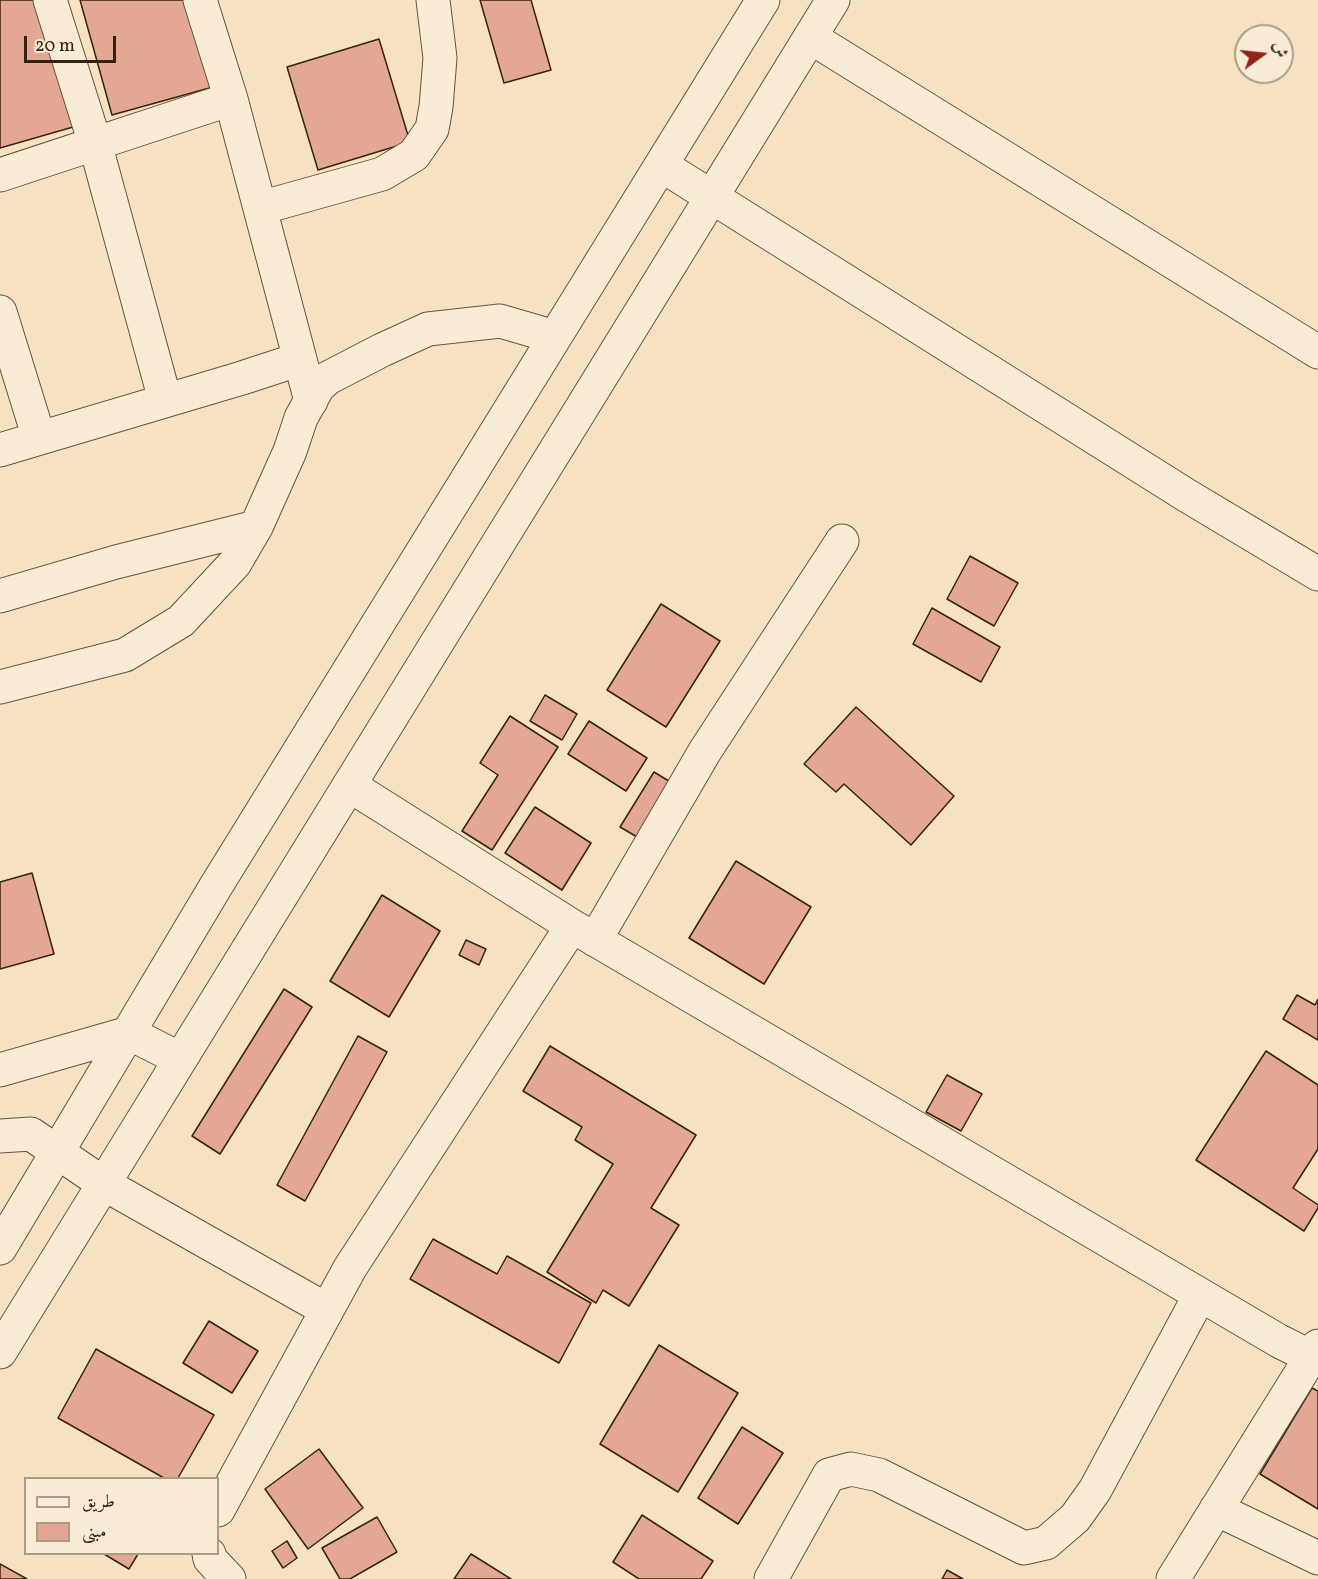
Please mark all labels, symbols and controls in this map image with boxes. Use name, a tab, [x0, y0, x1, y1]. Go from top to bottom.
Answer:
scale bar	[27, 24, 118, 62]
north arrow	[1234, 24, 1294, 84]
text: 20 m	[35, 34, 75, 59]
text: ش	[1267, 39, 1292, 60]
legend	[24, 1477, 219, 1555]
text: طريق	[82, 1490, 115, 1515]
text: مبنى	[82, 1520, 107, 1545]

